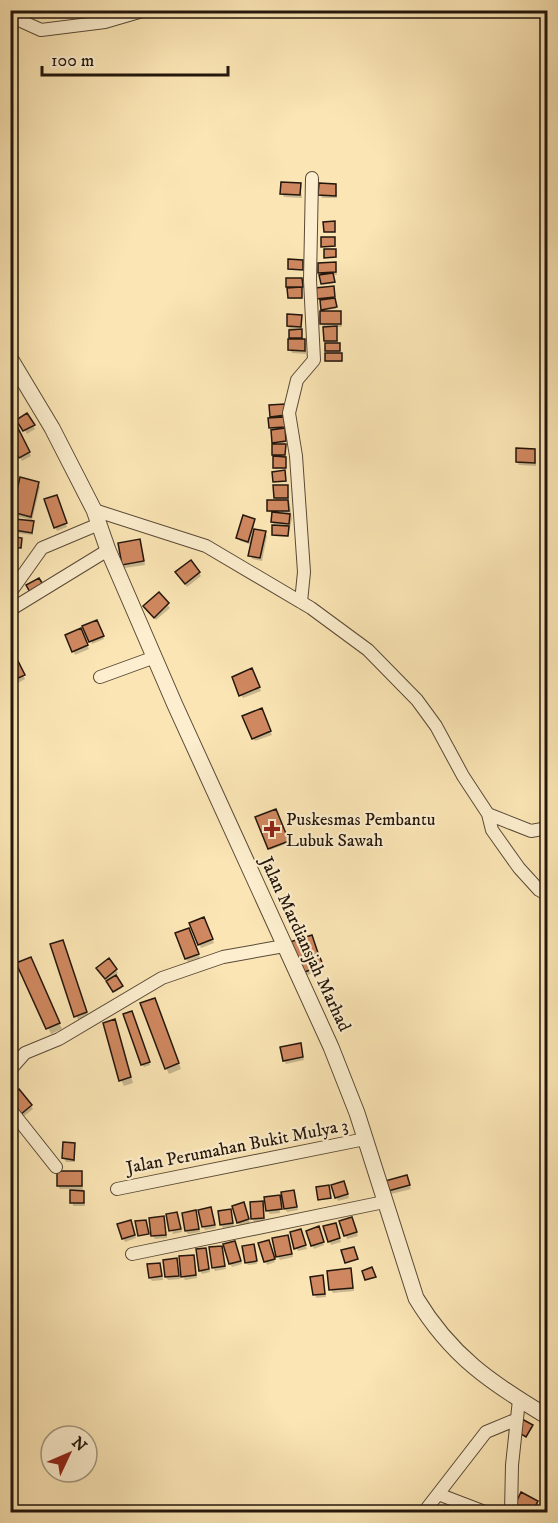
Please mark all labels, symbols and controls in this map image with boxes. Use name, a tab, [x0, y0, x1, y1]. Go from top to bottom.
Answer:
scale bar	[42, 39, 228, 77]
text: 100 m	[51, 50, 94, 72]
place label: Puskesmas Pembantu Lubuk Sawah	[286, 809, 436, 852]
marker: Puskesmas Pembantu Lubuk Sawah	[263, 820, 281, 838]
street label: Jalan Mardiansjah Marhad	[254, 852, 355, 1035]
street label: Jalan Perumahan Bukit Mulya 3	[123, 1115, 350, 1180]
north arrow	[39, 1424, 99, 1484]
text: N	[67, 1433, 91, 1456]

